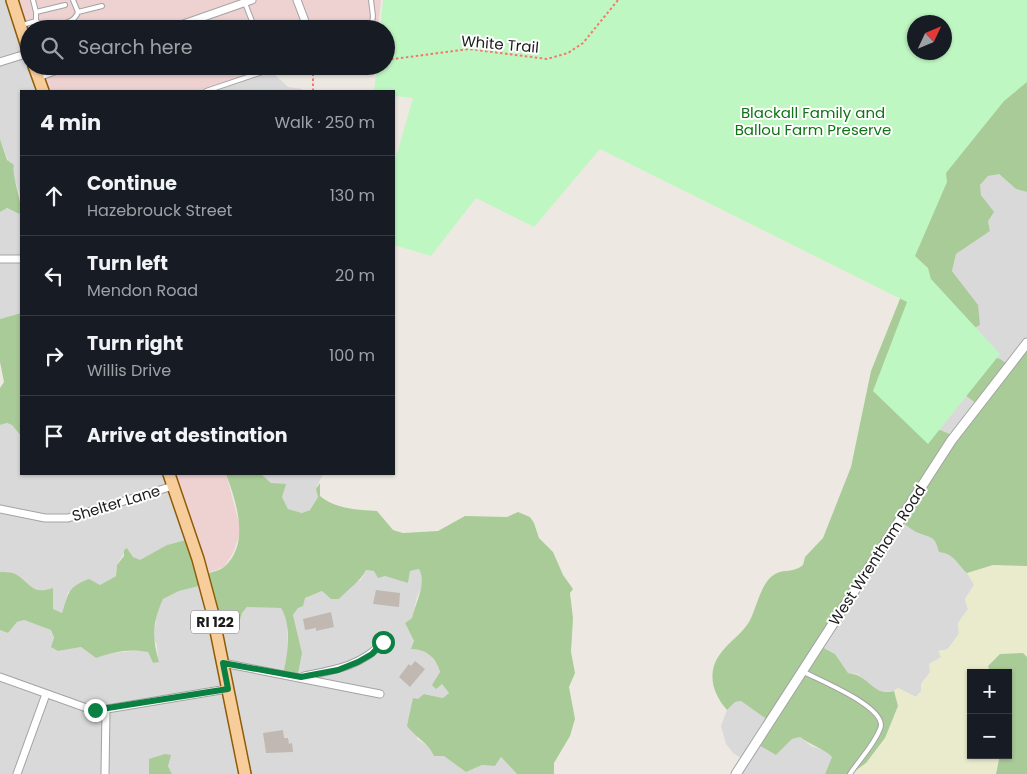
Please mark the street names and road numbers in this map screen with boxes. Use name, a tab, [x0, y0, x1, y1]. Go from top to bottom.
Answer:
street label: White Trail	[460, 30, 540, 58]
street label: Shelter Lane	[69, 480, 163, 526]
street label: West Wrentham Road	[824, 480, 930, 630]
road number: RI 122	[191, 610, 239, 634]

